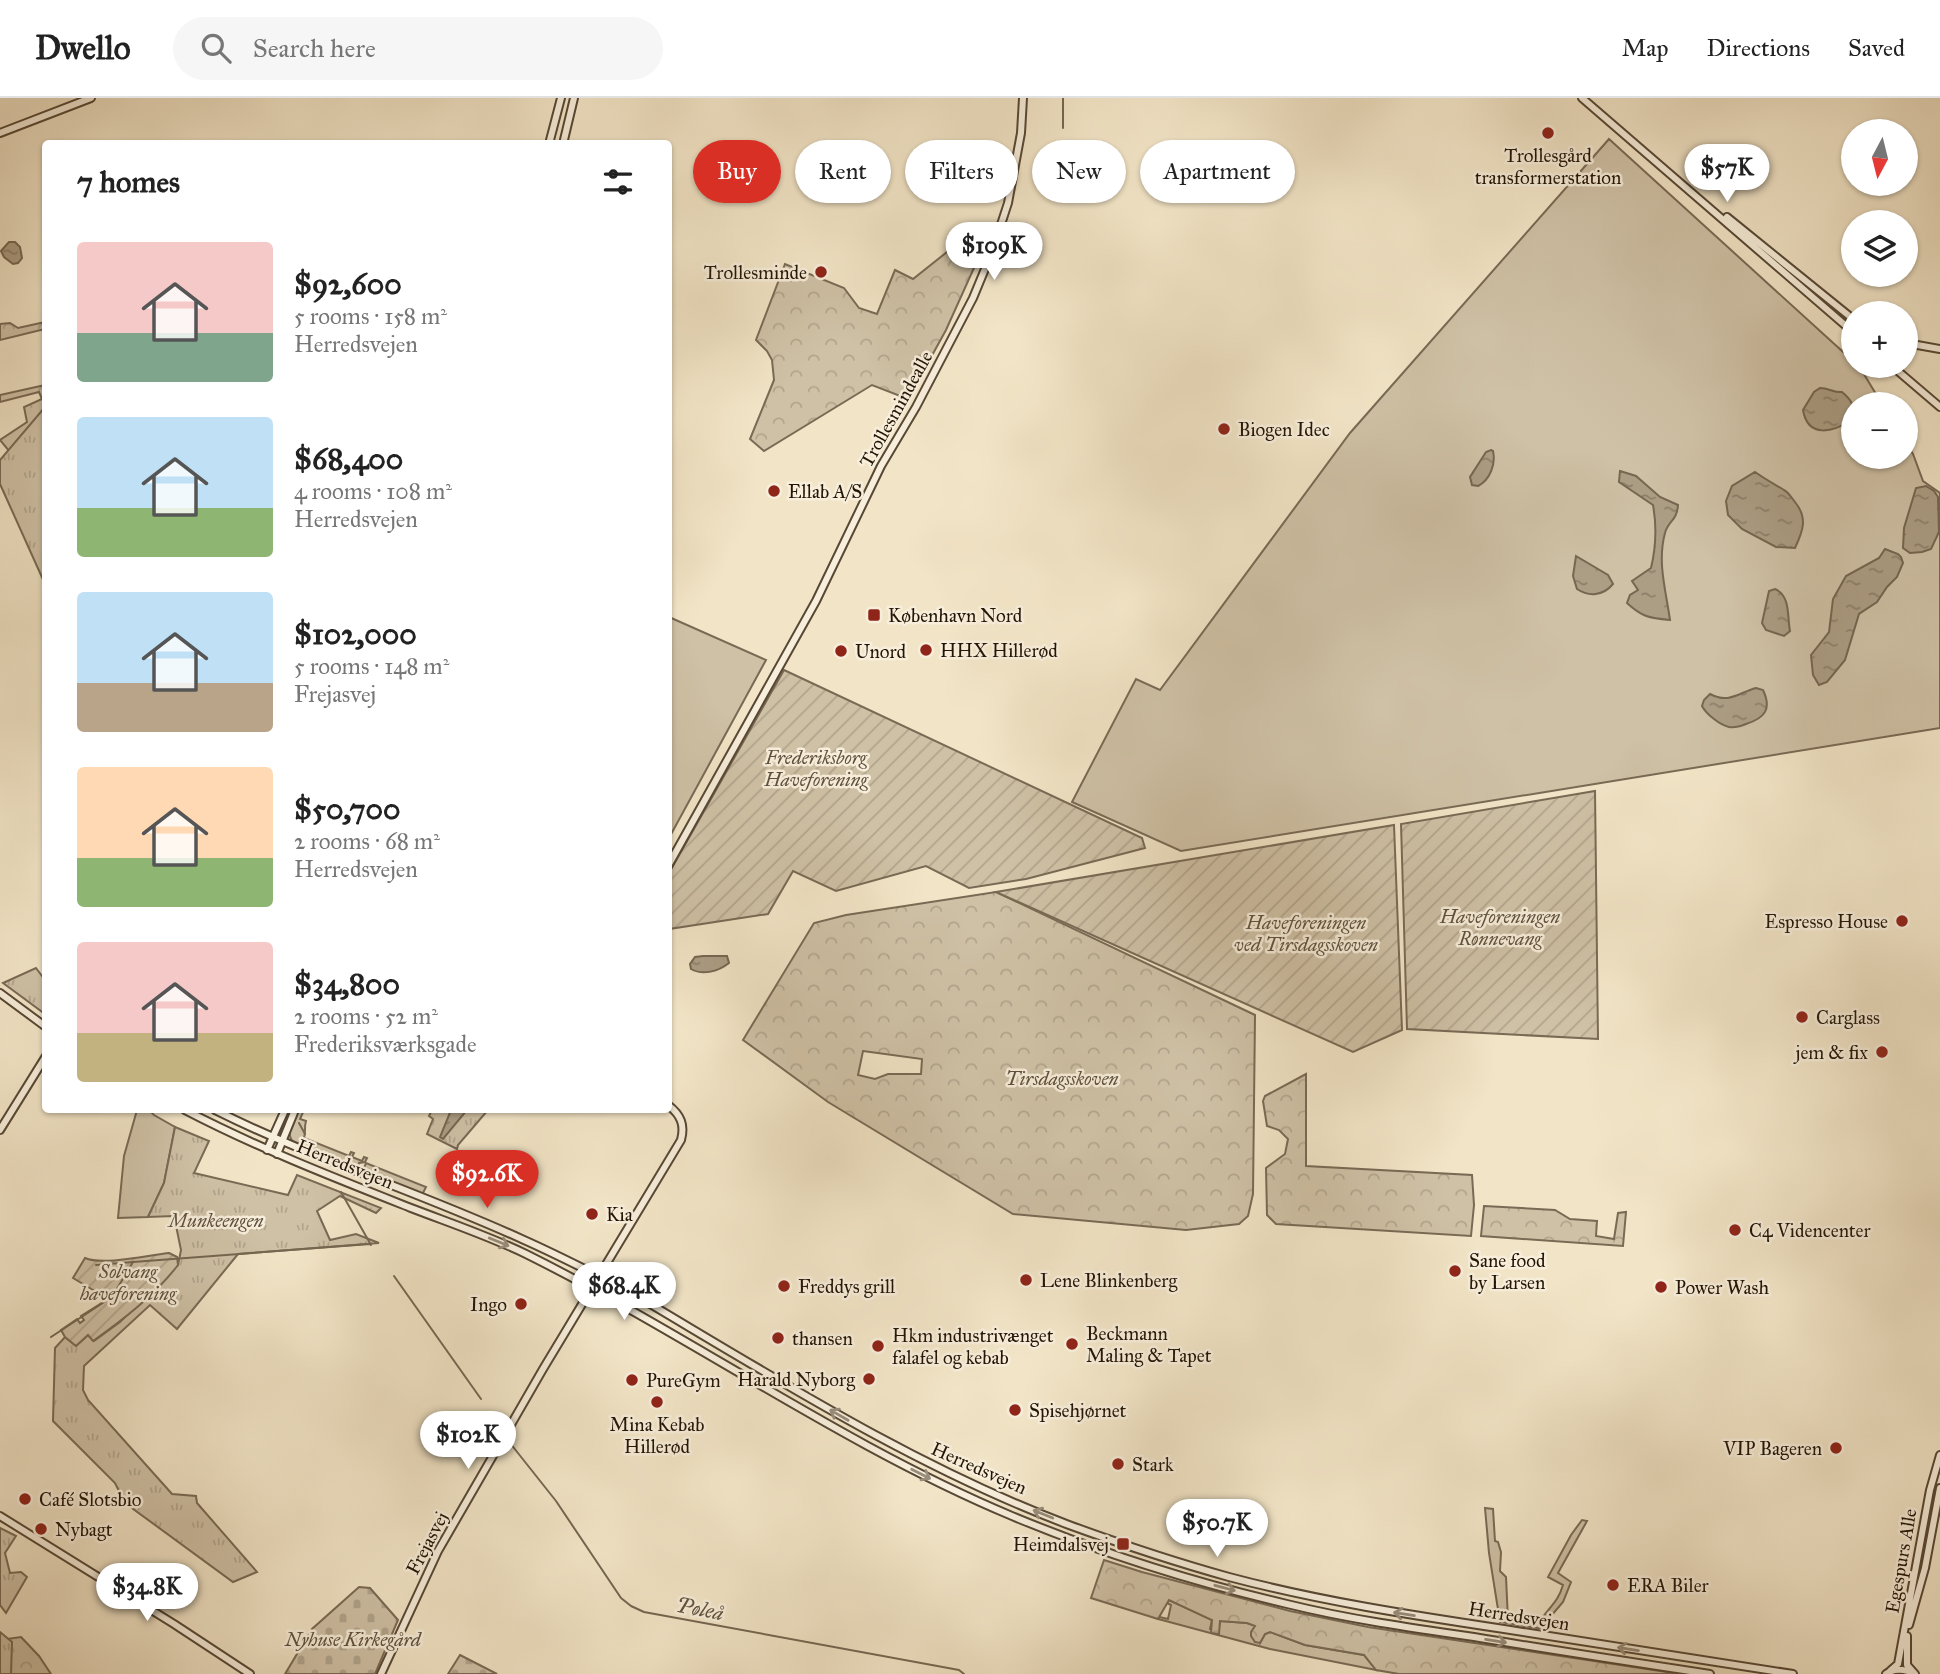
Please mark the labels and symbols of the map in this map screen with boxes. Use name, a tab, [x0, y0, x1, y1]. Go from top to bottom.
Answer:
north arrow	[1841, 119, 1918, 196]
marker: Trollesgård transformerstation	[1540, 125, 1556, 141]
place label: Trollesgård transformerstation	[1475, 144, 1621, 189]
pin: $57K	[1686, 144, 1768, 204]
pin: $109K	[945, 222, 1043, 282]
place label: Trollesminde	[704, 261, 807, 284]
marker: Trollesminde	[813, 264, 829, 280]
street label: Trollesmindealle	[855, 347, 937, 471]
place label: Biogen Idec	[1238, 418, 1330, 442]
marker: Biogen Idec	[1216, 421, 1232, 437]
place label: Ellab A/S	[788, 480, 862, 503]
marker: Ellab A/S	[766, 483, 782, 499]
place label: København Nord	[888, 604, 1023, 627]
marker: København Nord	[866, 607, 882, 623]
place label: HHX Hillerød	[940, 639, 1058, 662]
place label: Unord	[855, 640, 907, 663]
marker: HHX Hillerød	[918, 642, 934, 658]
marker: Unord	[833, 643, 849, 659]
park label: Frederiksborg Haveforening	[763, 746, 870, 791]
park label: Haveforeningen Rønnevang	[1439, 905, 1560, 950]
place label: Espresso House	[1765, 910, 1888, 933]
park label: Haveforeningen ved Tirsdagsskoven	[1234, 911, 1378, 956]
marker: Espresso House	[1894, 913, 1910, 929]
place label: Carglass	[1816, 1006, 1880, 1030]
marker: Carglass	[1794, 1009, 1810, 1025]
place label: jem & fix	[1793, 1041, 1869, 1064]
marker: jem & fix	[1874, 1044, 1890, 1060]
park label: Tirsdagsskoven	[1006, 1067, 1119, 1090]
street label: Herredsvejen	[293, 1134, 397, 1194]
pin: $92.6K	[430, 1150, 544, 1210]
place label: Kia	[606, 1203, 634, 1226]
marker: Kia	[584, 1206, 600, 1222]
park label: Munkeengen	[167, 1209, 263, 1232]
place label: C4 Videncenter	[1749, 1219, 1871, 1242]
marker: C4 Videncenter	[1727, 1222, 1743, 1238]
one-way arrow	[488, 1237, 510, 1250]
place label: Sane food by Larsen	[1469, 1249, 1546, 1294]
park label: Solvang haveforening	[79, 1260, 178, 1305]
pin: $68.4K	[567, 1262, 681, 1322]
marker: Sane food by Larsen	[1447, 1263, 1463, 1279]
place label: Lene Blinkenberg	[1040, 1269, 1177, 1293]
marker: Lene Blinkenberg	[1018, 1272, 1034, 1288]
place label: Freddys grill	[798, 1275, 896, 1299]
place label: Power Wash	[1675, 1276, 1770, 1299]
marker: Freddys grill	[776, 1278, 792, 1294]
marker: Power Wash	[1653, 1279, 1669, 1295]
place label: Ingo	[470, 1293, 507, 1317]
marker: Ingo	[513, 1296, 529, 1312]
place label: Beckmann Maling & Tapet	[1086, 1322, 1212, 1368]
place label: Hkm industrivænget falafel og kebab	[892, 1324, 1054, 1370]
place label: thansen	[792, 1327, 853, 1350]
marker: thansen	[770, 1330, 786, 1346]
marker: Beckmann Maling & Tapet	[1064, 1336, 1080, 1352]
marker: Hkm industrivænget falafel og kebab	[870, 1338, 886, 1354]
place label: Harald Nyborg	[737, 1368, 855, 1392]
place label: PureGym	[646, 1369, 721, 1392]
marker: Harald Nyborg	[861, 1371, 877, 1387]
marker: PureGym	[624, 1372, 640, 1388]
marker: Mina Kebab Hillerød	[649, 1394, 665, 1410]
place label: Spisehjørnet	[1029, 1399, 1127, 1422]
marker: Spisehjørnet	[1007, 1402, 1023, 1418]
one-way arrow	[830, 1408, 850, 1422]
pin: $102K	[419, 1412, 517, 1471]
place label: Mina Kebab Hillerød	[610, 1413, 704, 1458]
street label: Herredsvejen	[928, 1437, 1030, 1499]
place label: VIP Bageren	[1722, 1437, 1822, 1461]
marker: VIP Bageren	[1828, 1440, 1844, 1456]
place label: Stark	[1132, 1453, 1174, 1476]
marker: Stark	[1110, 1456, 1126, 1472]
one-way arrow	[910, 1467, 931, 1481]
place label: Café Slotsbio	[39, 1488, 142, 1511]
marker: Café Slotsbio	[17, 1491, 33, 1507]
pin: $50.7K	[1160, 1500, 1274, 1559]
one-way arrow	[1033, 1507, 1055, 1520]
street label: Egespurs Alle	[1880, 1507, 1923, 1615]
street label: Frejasvej	[401, 1508, 453, 1578]
place label: Nybagt	[55, 1518, 113, 1542]
marker: Nybagt	[33, 1521, 49, 1537]
place label: Heimdalsvej	[1013, 1533, 1109, 1556]
marker: Heimdalsvej	[1115, 1536, 1131, 1552]
pin: $34.8K	[90, 1564, 204, 1623]
place label: ERA Biler	[1627, 1574, 1710, 1597]
marker: ERA Biler	[1605, 1577, 1621, 1593]
one-way arrow	[1213, 1582, 1236, 1595]
water label: Pøleå	[674, 1592, 726, 1626]
street label: Herredsvejen	[1467, 1597, 1571, 1635]
one-way arrow	[1393, 1607, 1416, 1620]
park label: Nyhuse Kirkegård	[284, 1628, 422, 1651]
one-way arrow	[1484, 1635, 1507, 1648]
one-way arrow	[1618, 1642, 1640, 1655]

